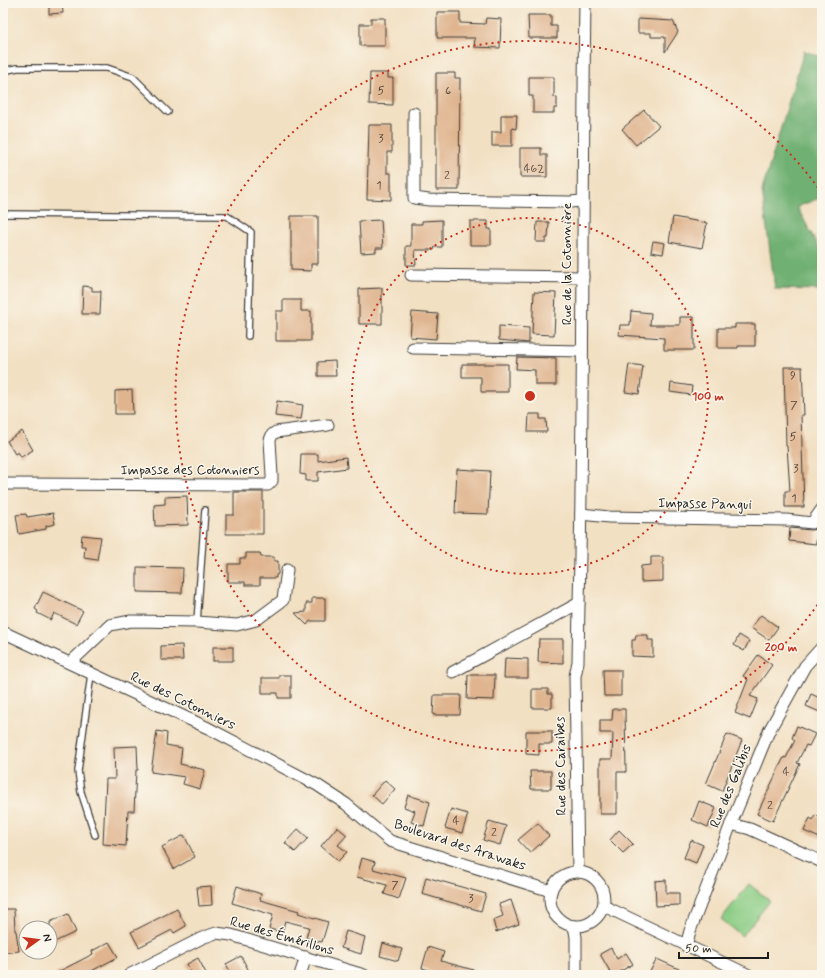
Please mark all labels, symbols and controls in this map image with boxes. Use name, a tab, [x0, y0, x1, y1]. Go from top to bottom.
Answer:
house number: 5	[377, 83, 385, 99]
house number: 6	[445, 83, 451, 99]
house number: 3	[378, 131, 384, 147]
house number: 462	[524, 161, 544, 177]
house number: 2	[444, 168, 450, 184]
house number: 1	[376, 178, 382, 194]
street label: Rue de la Cotonnière	[558, 203, 576, 325]
house number: 9	[790, 368, 796, 384]
centre of rings	[523, 389, 537, 403]
text: 100 m	[692, 389, 725, 405]
house number: 7	[790, 398, 798, 414]
house number: 5	[789, 429, 797, 445]
street label: Impasse des Cotonniers	[120, 461, 260, 479]
house number: 3	[793, 461, 799, 477]
house number: 1	[791, 491, 797, 507]
street label: Impasse Pangui	[658, 494, 752, 514]
text: 200 m	[765, 640, 798, 656]
street label: Rue des Cotonniers	[127, 668, 239, 734]
street label: Rue des Caraibes	[551, 716, 571, 816]
street label: Rue des Galibis	[706, 741, 756, 831]
house number: 4	[783, 764, 790, 780]
house number: 2	[767, 798, 773, 814]
house number: 4	[453, 813, 460, 829]
street label: Boulevard des Arawaks	[392, 815, 528, 875]
house number: 2	[491, 825, 497, 841]
house number: 7	[391, 878, 399, 894]
house number: 3	[468, 891, 474, 907]
street label: Rue des Émérillons	[228, 913, 336, 959]
north arrow	[18, 920, 58, 960]
text: N	[39, 933, 54, 943]
scale bar	[679, 934, 768, 960]
text: 50 m	[685, 941, 712, 957]

